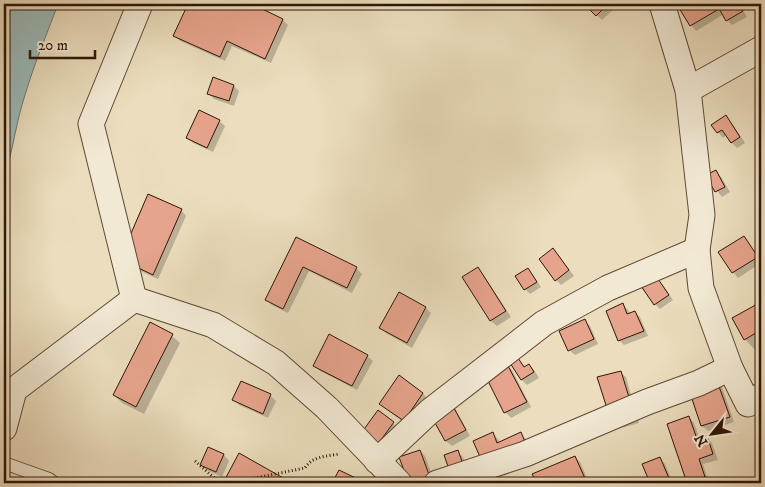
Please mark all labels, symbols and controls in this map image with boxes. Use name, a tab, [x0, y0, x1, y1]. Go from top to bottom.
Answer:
scale bar	[30, 28, 95, 60]
text: 20 m	[38, 36, 68, 55]
north arrow	[688, 410, 738, 460]
text: N	[691, 430, 712, 449]

